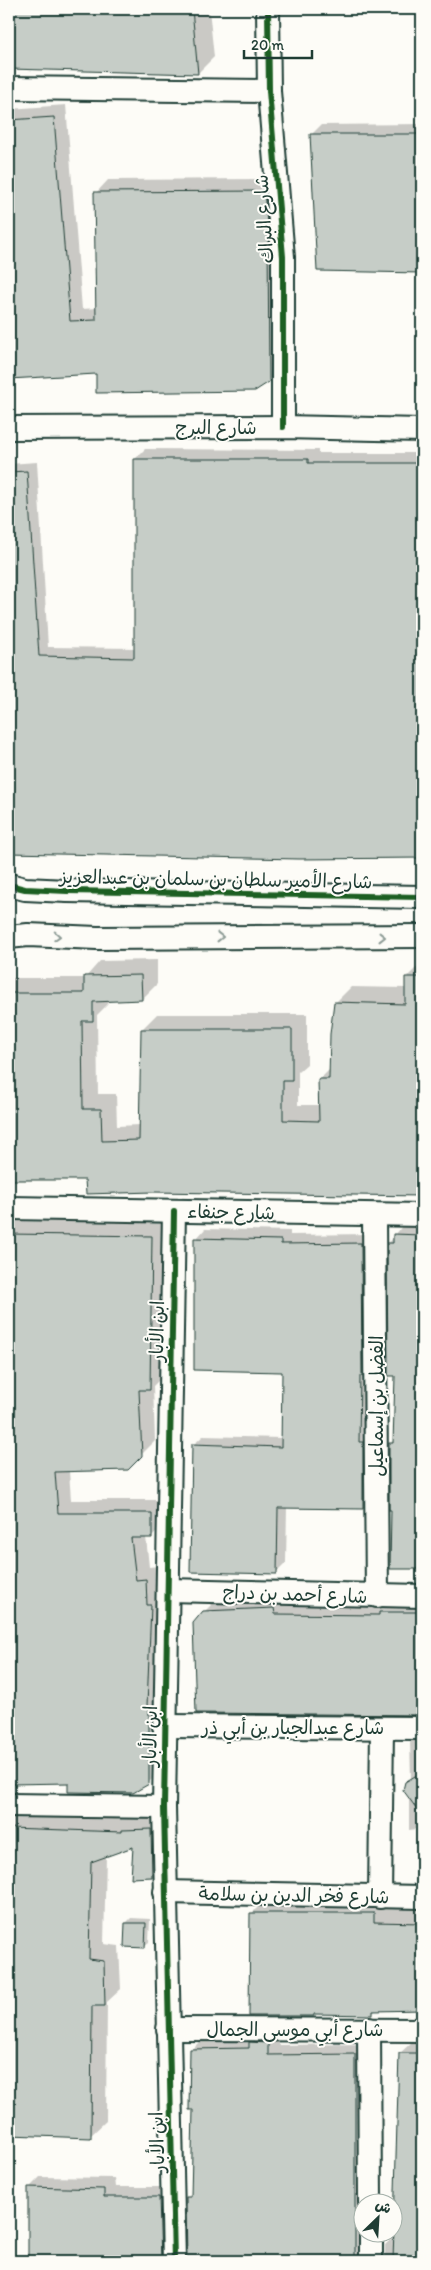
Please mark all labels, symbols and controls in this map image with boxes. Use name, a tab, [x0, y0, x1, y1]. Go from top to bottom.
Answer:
scale bar	[244, 28, 311, 60]
text: 20 m	[251, 36, 285, 54]
street label: شارع البراك	[249, 174, 281, 264]
street label: شارع البرج	[175, 416, 257, 441]
street label: شارع الأمير سلطان بن سلمان بن عبدالعزيز	[57, 864, 373, 895]
one-way arrow	[54, 931, 62, 941]
one-way arrow	[378, 931, 386, 942]
one-way arrow	[216, 932, 224, 942]
street label: شارع جنفاء	[187, 1200, 275, 1226]
street label: ابن الأبار	[144, 1300, 169, 1364]
street label: الفضل بن إسماعيل	[365, 1335, 388, 1477]
street label: شارع أحمد بن دراج	[222, 1580, 368, 1610]
street label: ابن الأبار	[137, 1705, 162, 1769]
street label: شارع عبدالجبار بن أبي ذر	[200, 1716, 384, 1744]
street label: شارع فخر الدين بن سلامة	[198, 1882, 390, 1910]
street label: شارع أبي موسى الجمال	[207, 2018, 383, 2046]
street label: ابن الأبار	[143, 2111, 170, 2175]
north arrow	[354, 2192, 404, 2242]
text: ش	[373, 2196, 394, 2218]

